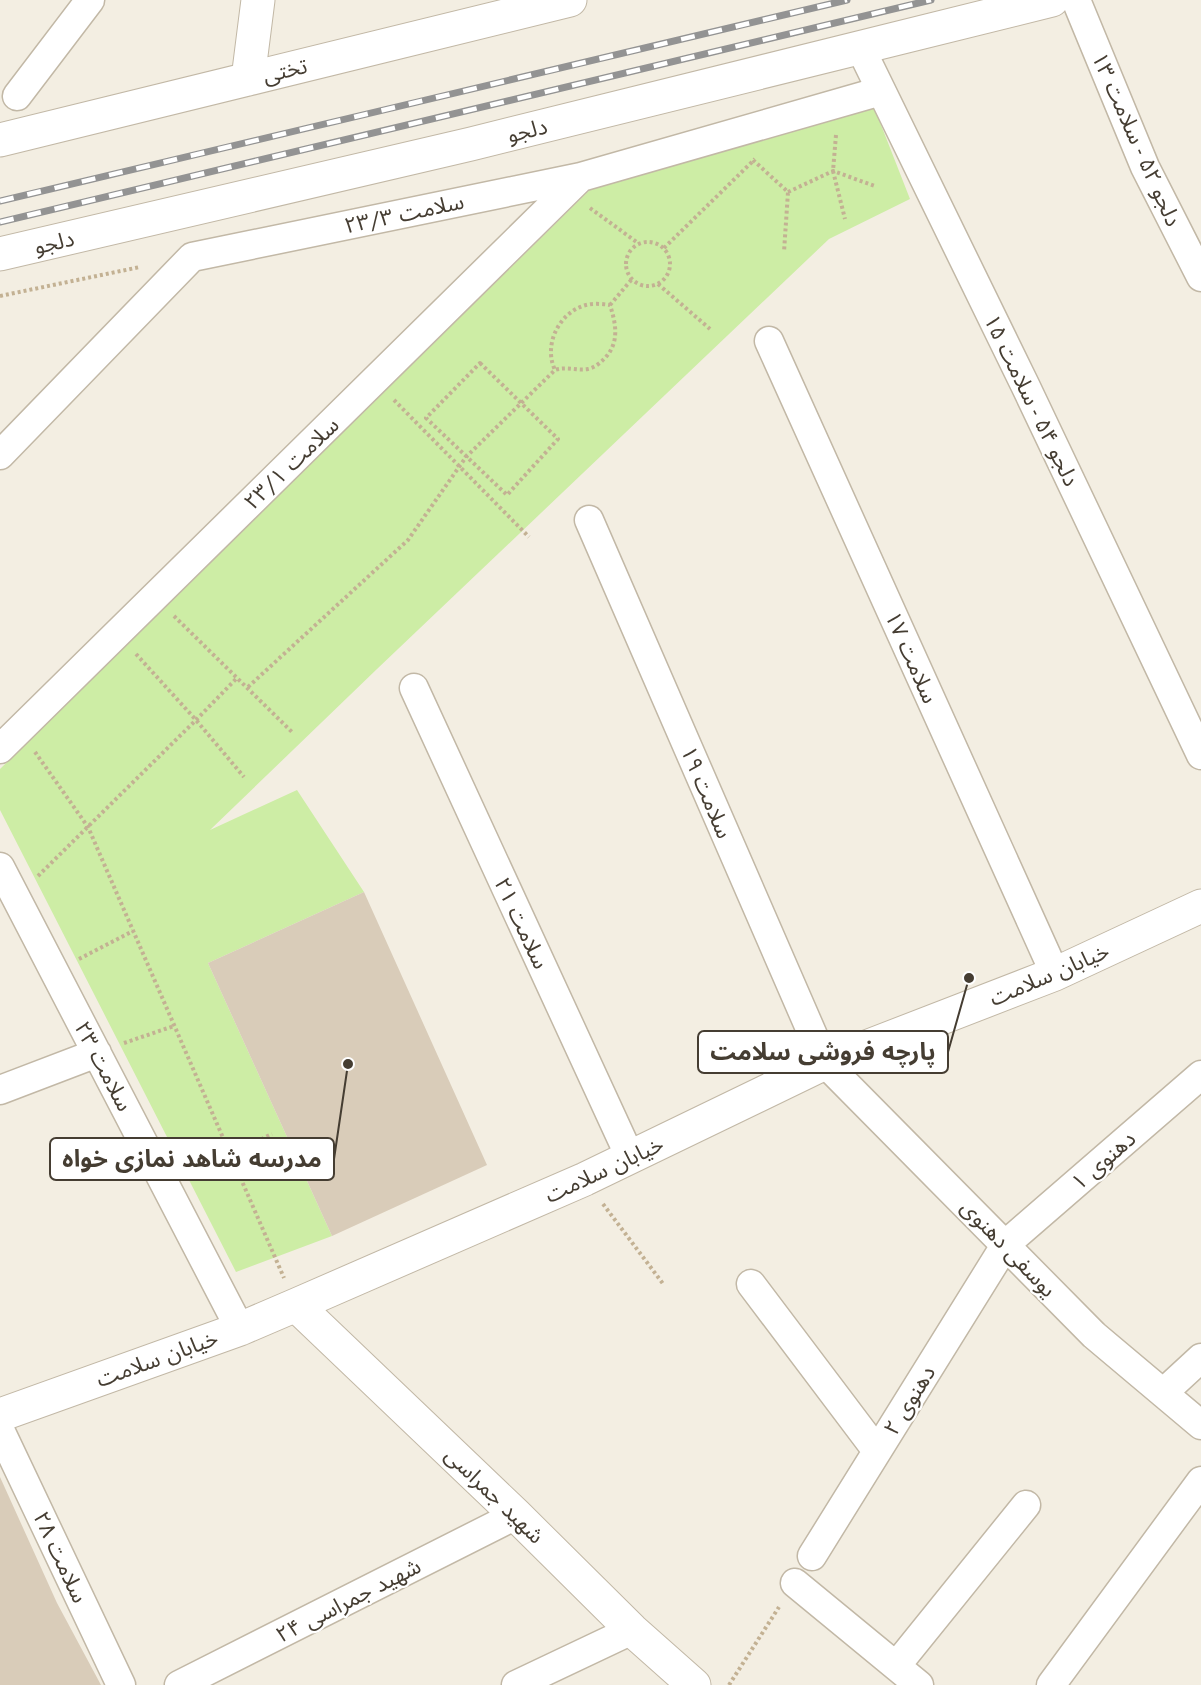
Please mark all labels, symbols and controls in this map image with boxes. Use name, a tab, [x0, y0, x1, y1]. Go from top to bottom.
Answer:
street label: دلجو ۵۲ - سلامت ۱۳	[1084, 47, 1190, 231]
street label: تختی	[259, 49, 311, 91]
street label: دلجو	[503, 110, 551, 150]
street label: سلامت ۲۳/۳	[341, 185, 467, 241]
street label: دلجو	[31, 222, 77, 262]
street label: دلجو ۵۴ - سلامت ۱۵	[976, 308, 1088, 492]
street label: سلامت ۲۳/۱	[236, 409, 346, 517]
street label: سلامت ۱۷	[877, 606, 947, 708]
street label: سلامت ۱۹	[673, 741, 741, 843]
street label: سلامت ۲۱	[487, 872, 557, 974]
street label: خیابان سلامت	[984, 934, 1114, 1014]
street label: سلامت ۲۳	[67, 1015, 141, 1117]
callout: پارچه فروشی سلامت	[698, 1031, 948, 1073]
text: پارچه فروشی سلامت	[710, 1034, 936, 1069]
street label: دهنوی ۱	[1063, 1123, 1143, 1197]
street label: خیابان سلامت	[539, 1128, 669, 1210]
callout: مدرسه شاهد نمازی خواه	[50, 1138, 334, 1180]
text: مدرسه شاهد نمازی خواه	[62, 1141, 322, 1176]
street label: یوسفی دهنوی	[954, 1192, 1064, 1304]
street label: خیابان سلامت	[92, 1321, 222, 1395]
street label: دهنوی ۲	[875, 1359, 943, 1441]
street label: شهید جمراسی	[438, 1439, 552, 1551]
street label: سلامت ۲۸	[26, 1506, 96, 1608]
street label: شهید جمراسی ۲۴	[270, 1550, 426, 1650]

